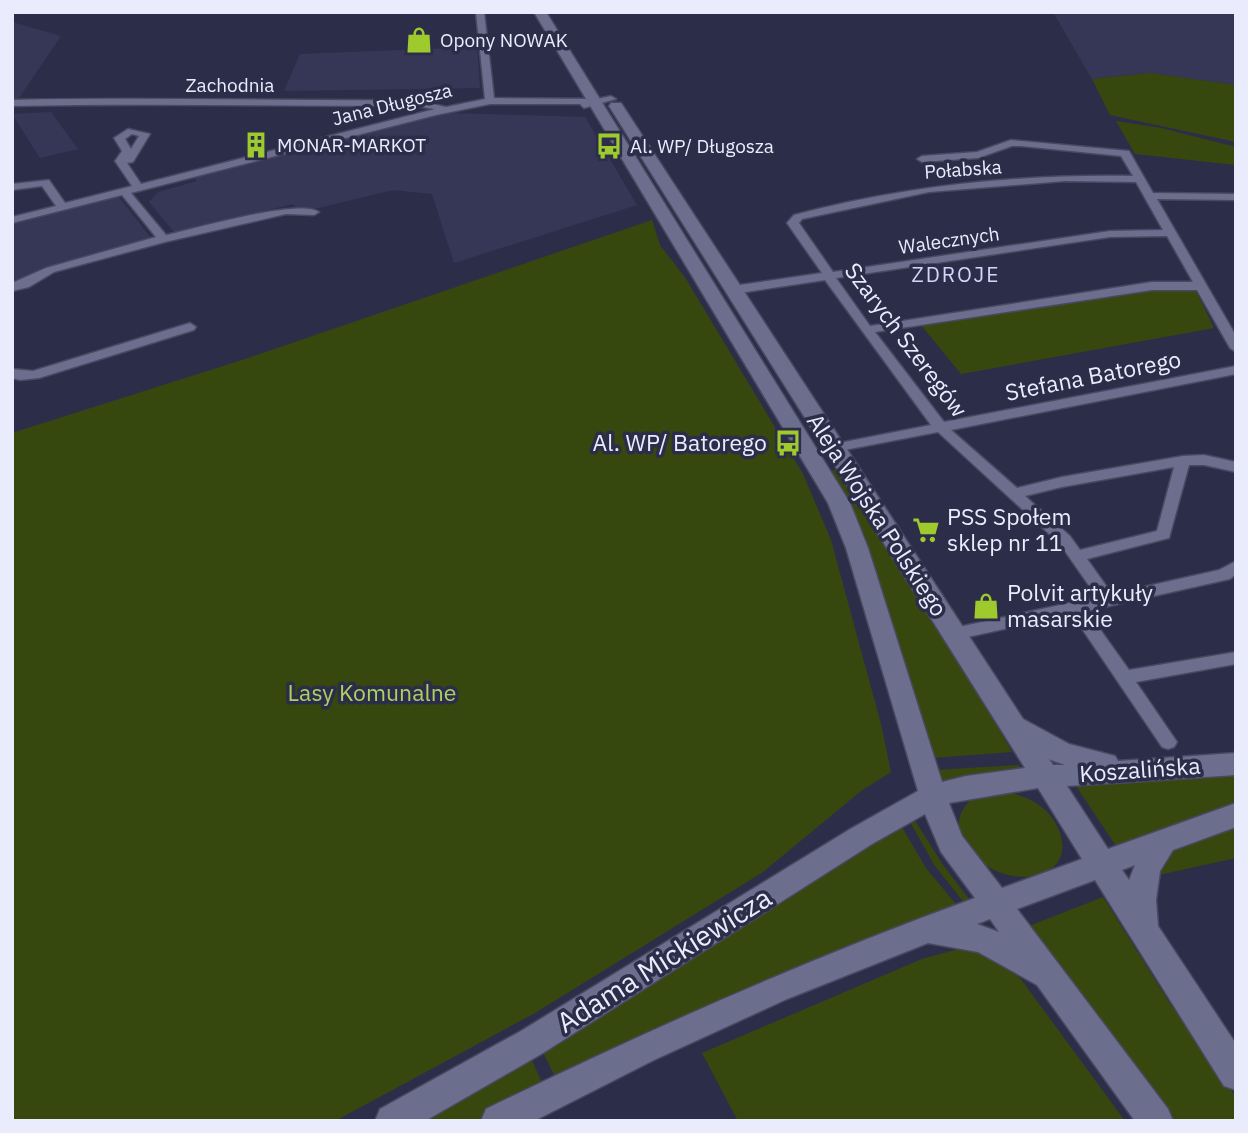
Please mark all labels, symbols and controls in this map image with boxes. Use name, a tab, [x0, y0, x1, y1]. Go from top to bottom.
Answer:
shop icon: Opony NOWAK	[404, 25, 434, 55]
place label: Opony NOWAK	[440, 28, 568, 52]
street label: Zachodnia	[186, 73, 274, 97]
street label: Jana Długosza	[330, 78, 454, 130]
building icon: MONAR-MARKOT	[241, 130, 271, 160]
bus stop icon: Al. WP/ Długosza	[594, 131, 624, 161]
place label: MONAR-MARKOT	[277, 133, 426, 157]
place label: Al. WP/ Długosza	[630, 134, 774, 158]
street label: Połabska	[923, 154, 1003, 184]
street label: Walecznych	[897, 221, 1001, 259]
street label: Szarych Szeregów	[839, 256, 975, 423]
district label: ZDROJE	[911, 260, 1001, 288]
street label: Stefana Batorego	[1002, 343, 1183, 407]
street label: Aleja Wojska Polskiego	[801, 407, 955, 622]
place label: Al. WP/ Batorego	[593, 427, 767, 457]
bus stop icon: Al. WP/ Batorego	[773, 428, 803, 458]
place label: PSS Społem sklep nr 11	[947, 501, 1072, 557]
supermarket icon: PSS Społem sklep nr 11	[911, 515, 941, 545]
place label: Polvit artykuły masarskie	[1007, 577, 1153, 633]
shop icon: Polvit artykuły masarskie	[971, 591, 1001, 621]
park label: Lasy Komunalne	[288, 677, 456, 707]
street label: Koszalińska	[1078, 750, 1202, 788]
street label: Adama Mickiewicza	[549, 879, 778, 1041]

